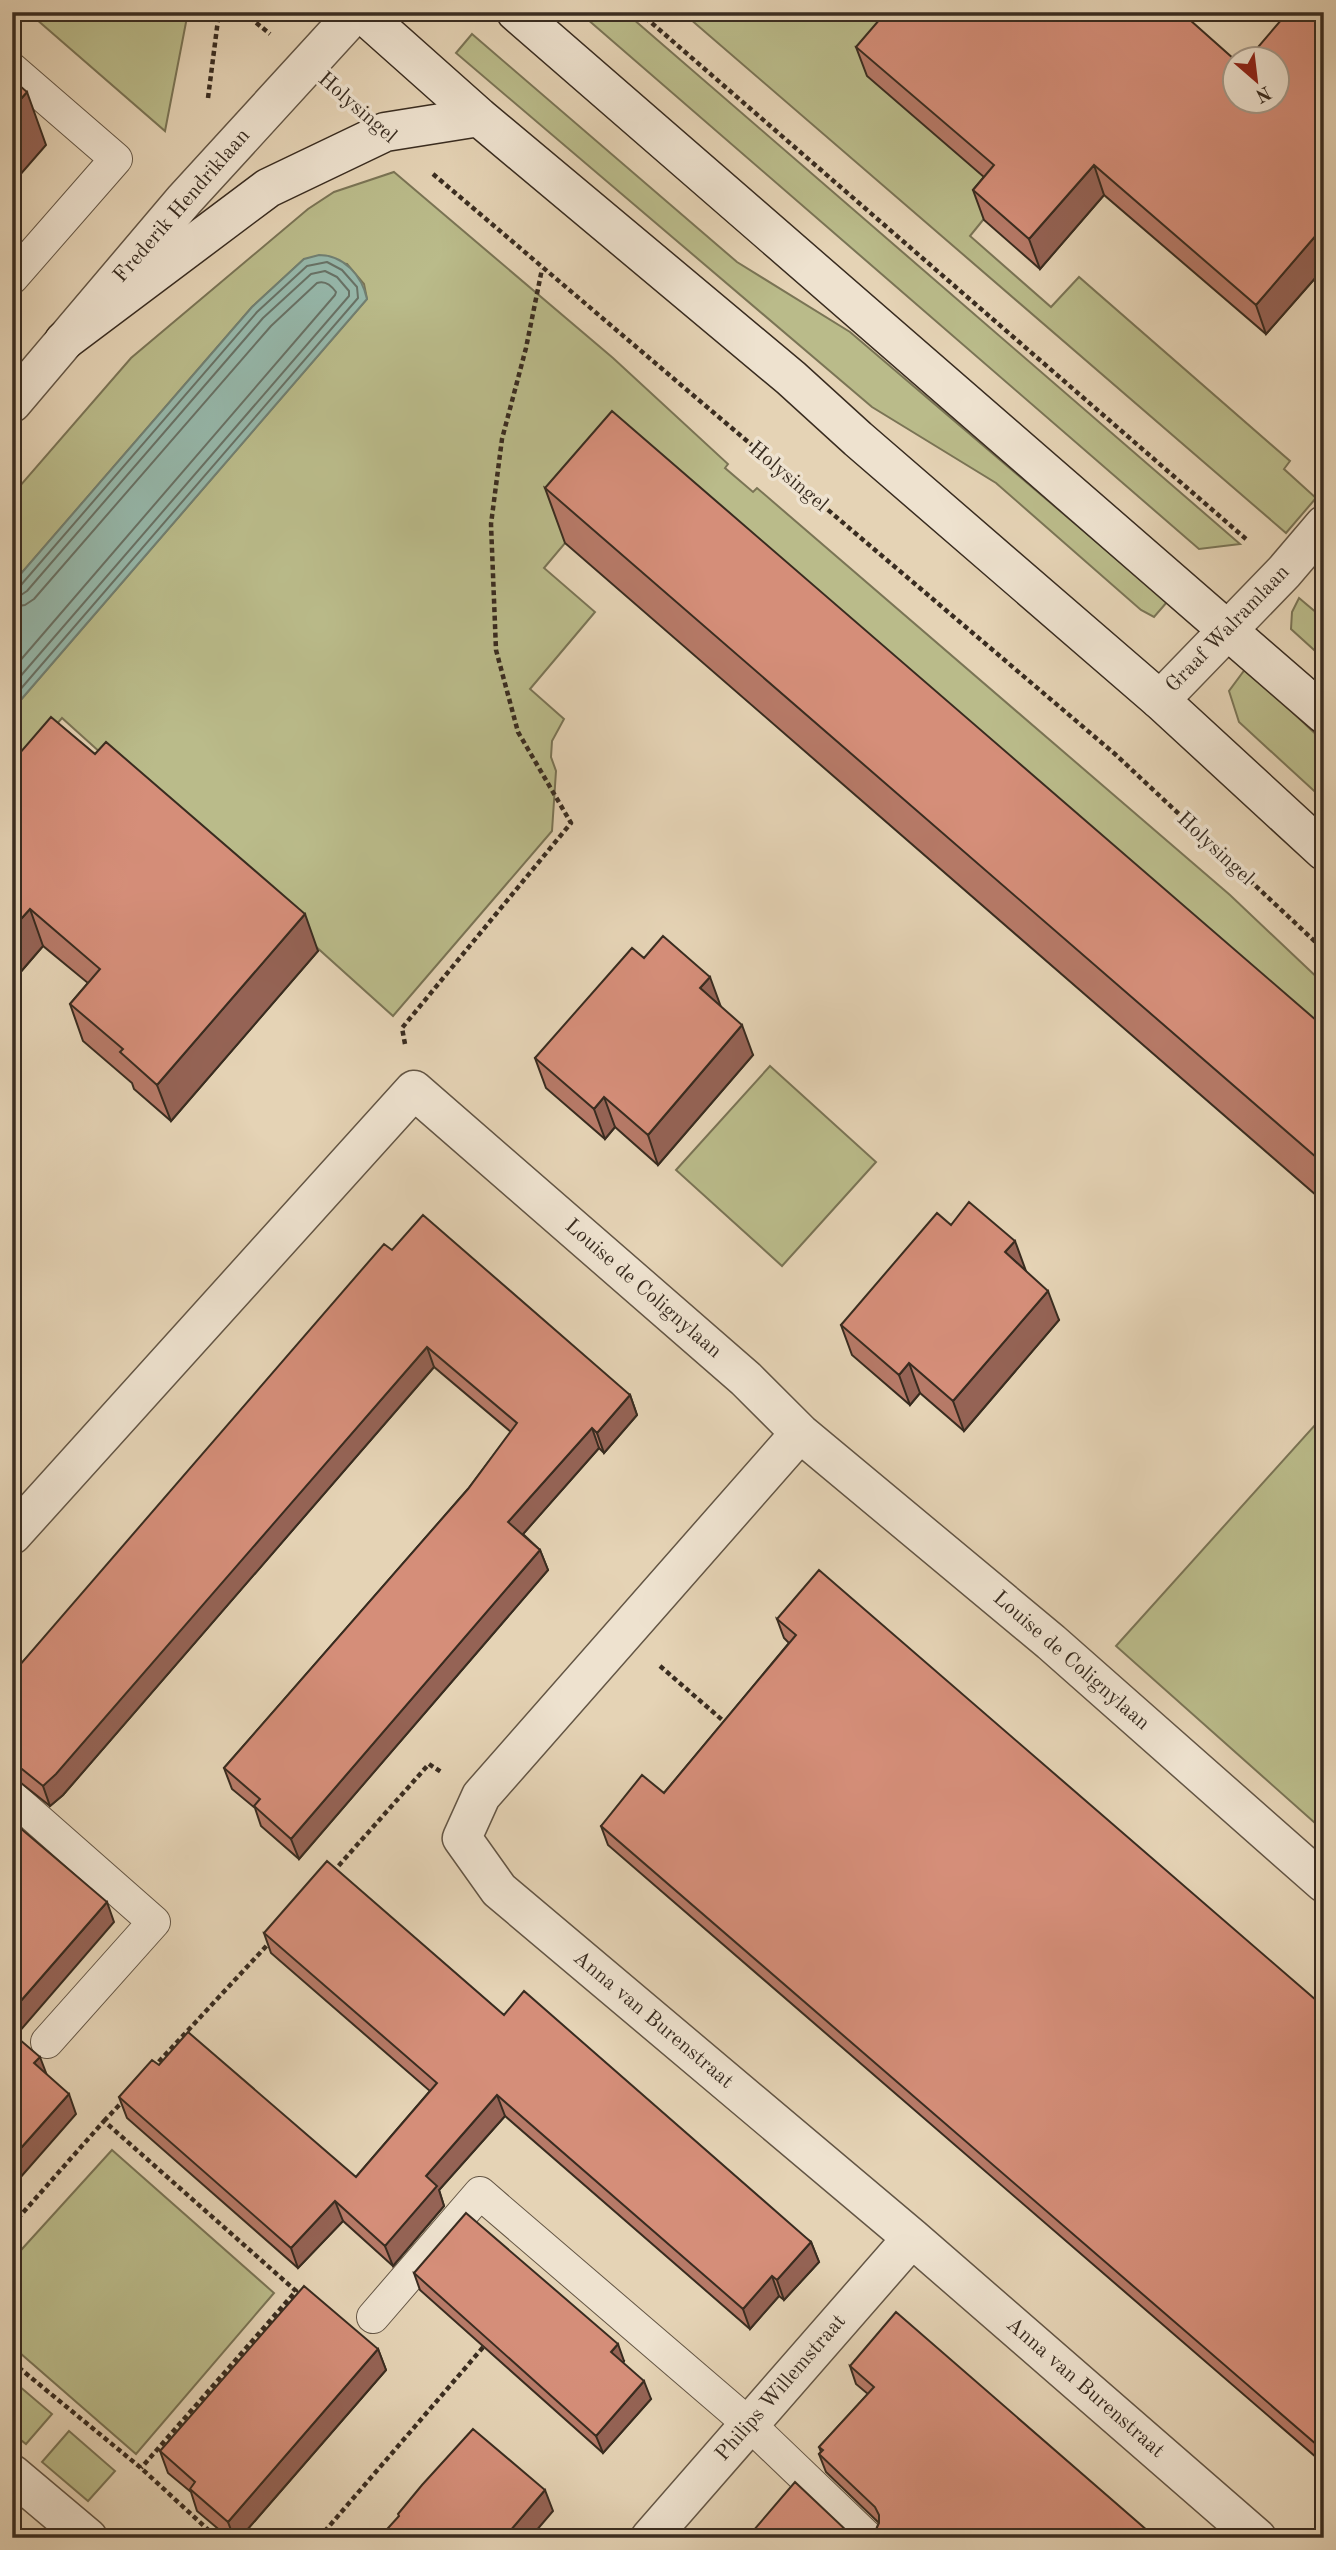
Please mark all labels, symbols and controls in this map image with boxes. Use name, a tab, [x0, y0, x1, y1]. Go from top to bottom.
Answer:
north arrow	[1220, 46, 1290, 116]
street label: Holysingel	[314, 68, 401, 148]
text: N	[1252, 81, 1274, 105]
street label: Frederik Hendriklaan	[110, 125, 254, 287]
street label: Holysingel	[744, 438, 832, 516]
street label: Graaf Walramlaan	[1162, 561, 1294, 697]
street label: Holysingel	[1173, 808, 1258, 890]
street label: Louise de Colignylaan	[561, 1215, 725, 1363]
street label: Louise de Colignylaan	[989, 1587, 1153, 1735]
street label: Anna van Burenstraat	[569, 1947, 737, 2093]
street label: Philips Willemstraat	[712, 2311, 850, 2465]
street label: Anna van Burenstraat	[1002, 2314, 1168, 2462]

